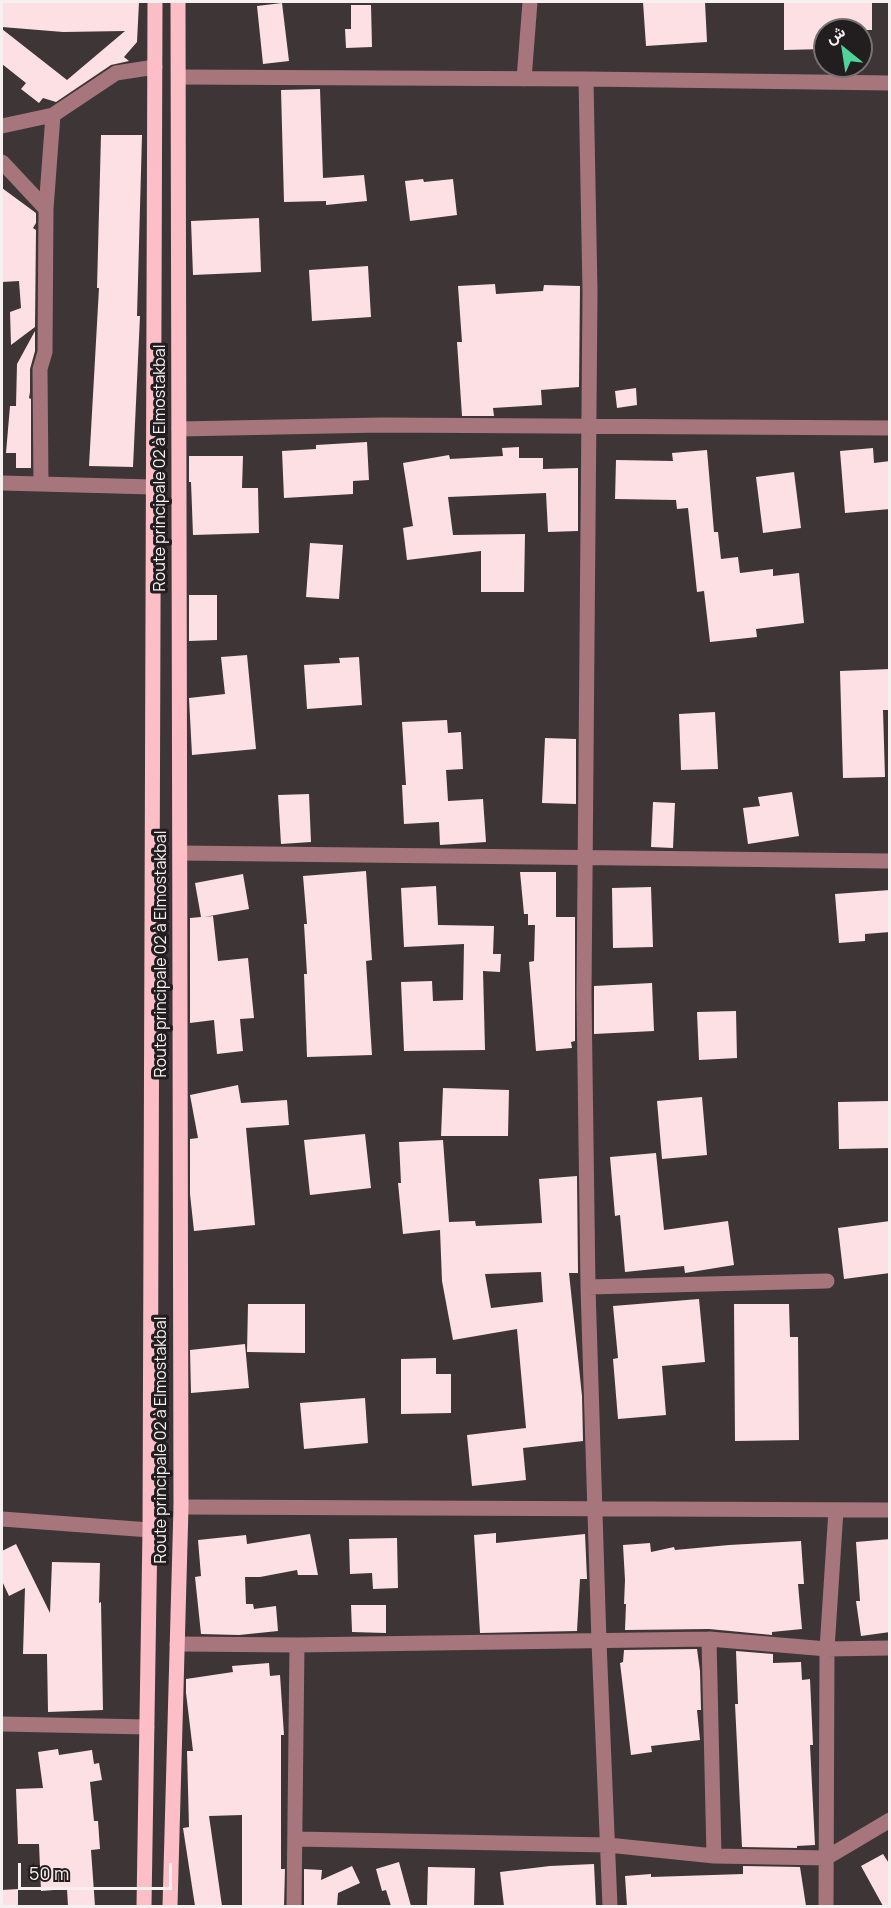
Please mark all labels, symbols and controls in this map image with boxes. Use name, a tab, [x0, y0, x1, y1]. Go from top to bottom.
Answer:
north arrow	[813, 18, 873, 78]
text: ش	[821, 20, 849, 48]
street label: Route principale 02 à Elmostakbal	[151, 345, 171, 591]
street label: Route principale 02 à Elmostakbal	[152, 831, 172, 1077]
street label: Route principale 02 à Elmostakbal	[152, 1317, 172, 1563]
scale bar	[21, 1851, 176, 1889]
text: 50 m	[29, 1861, 69, 1885]

